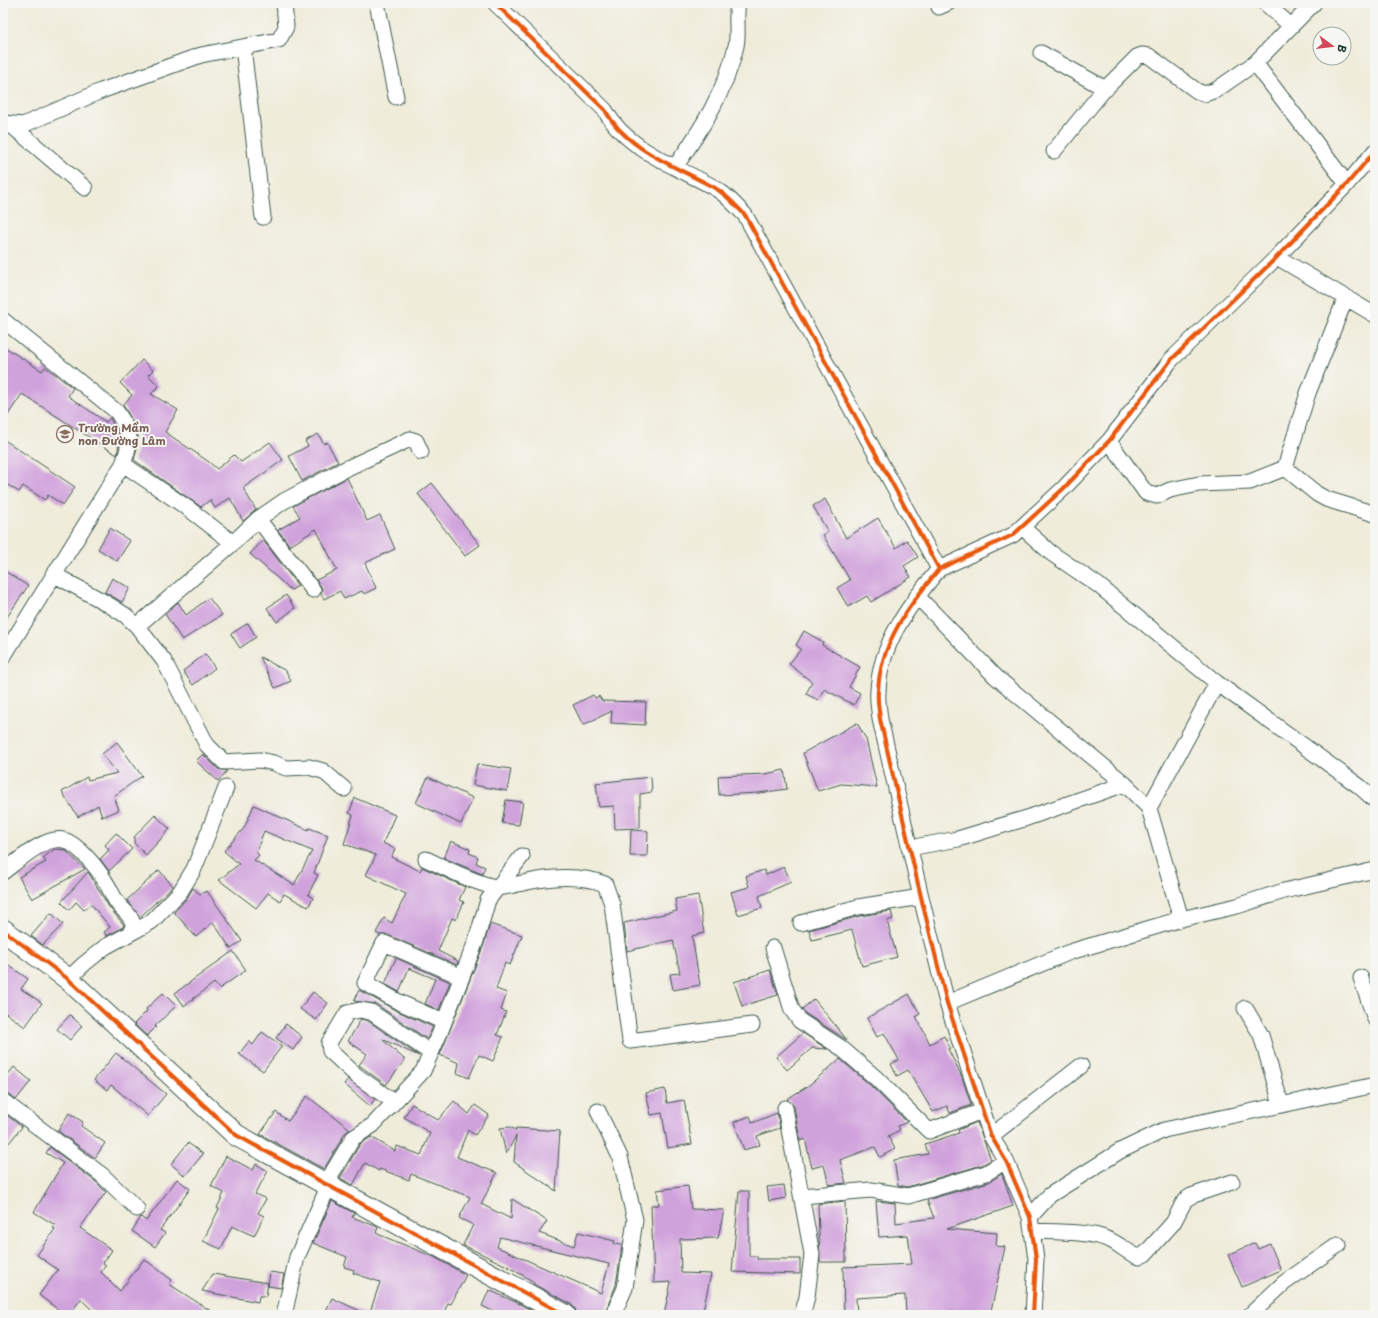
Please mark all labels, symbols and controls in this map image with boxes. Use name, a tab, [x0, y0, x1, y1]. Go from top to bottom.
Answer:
north arrow	[1312, 26, 1352, 66]
text: B	[1333, 43, 1351, 55]
place label: Trường Mầm non Đường Lâm	[78, 419, 166, 449]
school or university icon: Trường Mầm non Đường Lâm	[55, 424, 75, 444]

